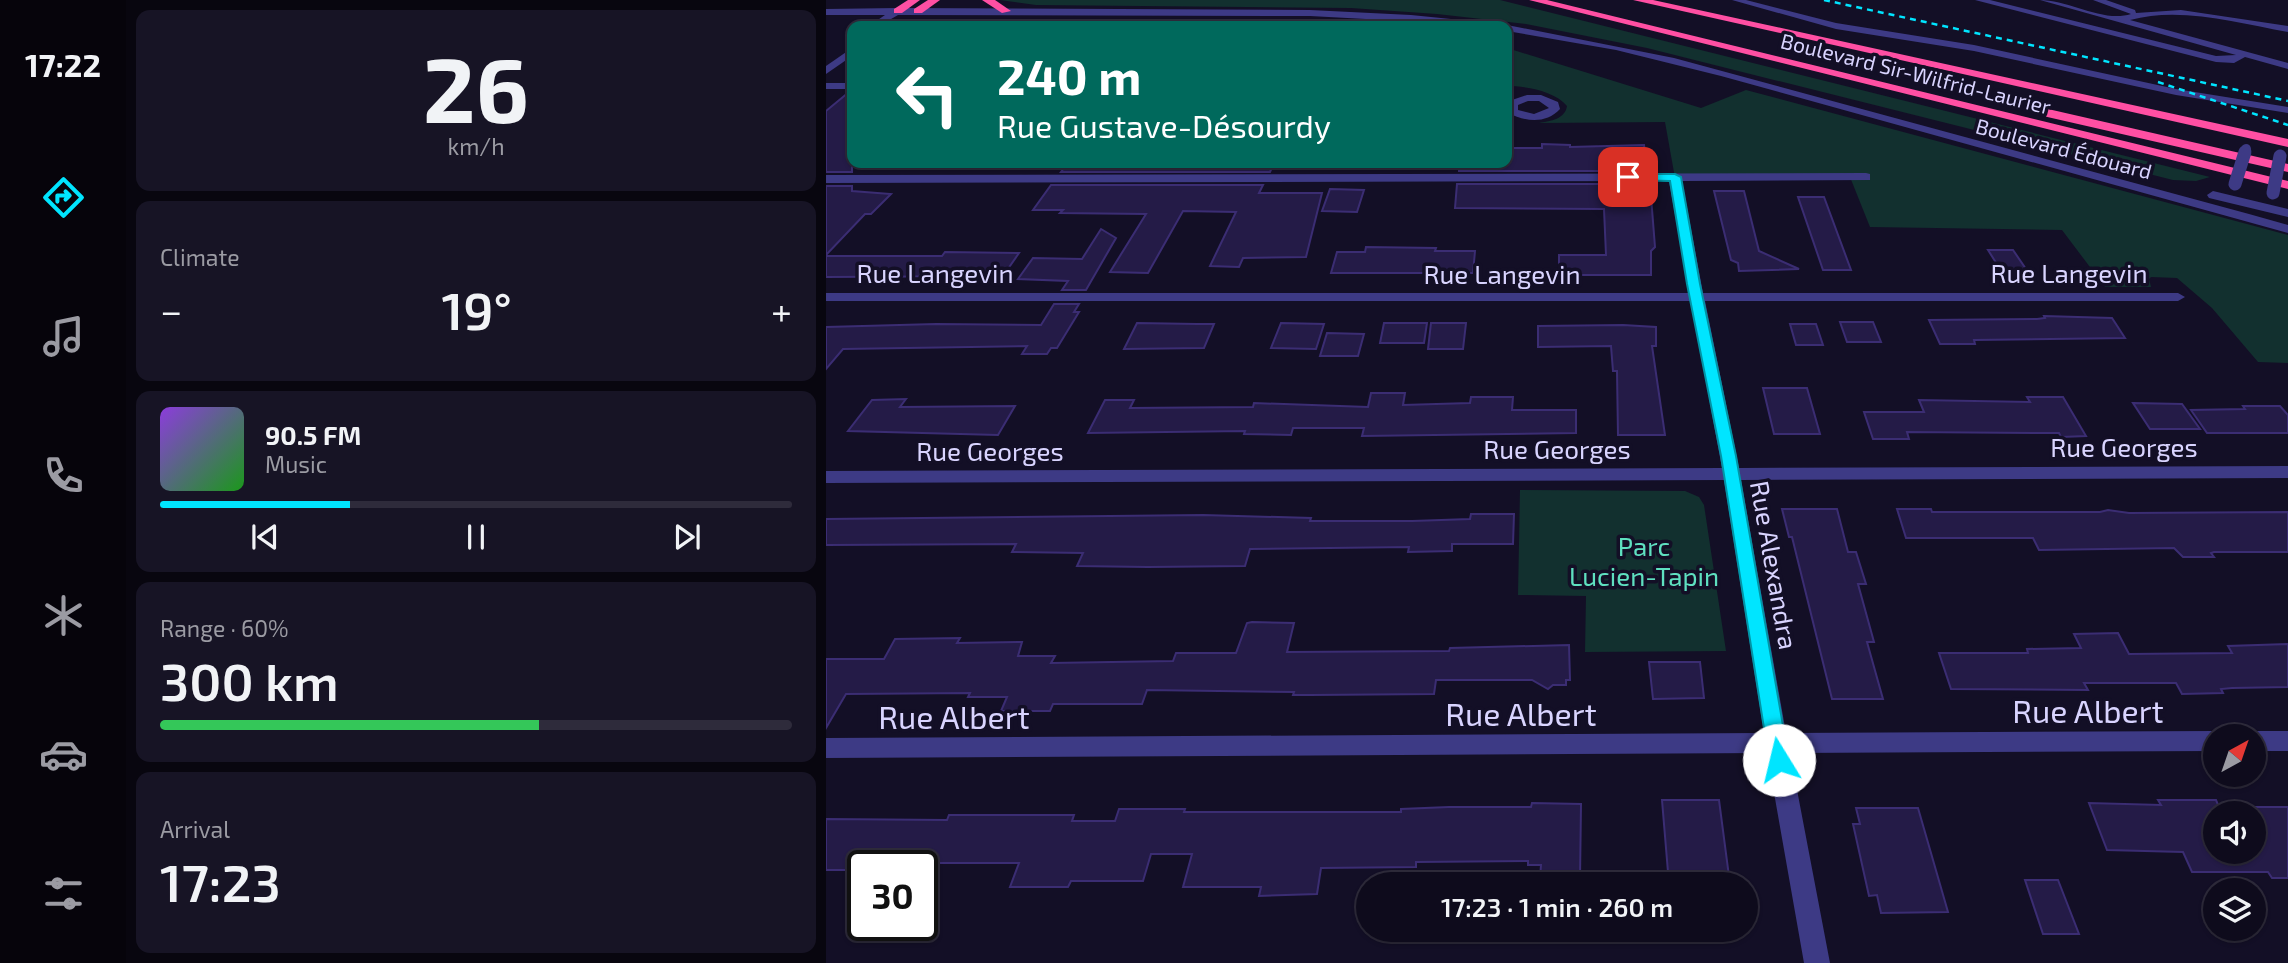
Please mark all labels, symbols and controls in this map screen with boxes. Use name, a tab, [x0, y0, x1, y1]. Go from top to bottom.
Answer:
street label: Boulevard Sir-Wilfrid-Laurier	[1778, 27, 2054, 119]
text: 26	[423, 32, 529, 141]
text: 17:22	[25, 45, 101, 83]
text: 240 m	[997, 46, 1141, 105]
icon: left	[882, 49, 973, 140]
text: Rue Gustave-Désourdy	[997, 106, 1331, 144]
street label: Boulevard Édouard	[1973, 112, 2155, 184]
text: km/h	[447, 132, 505, 160]
pin	[1598, 147, 1658, 207]
icon: arrive	[1609, 158, 1647, 196]
icon: directions	[39, 173, 88, 222]
text: Climate	[160, 243, 240, 271]
street label: Rue Langevin	[856, 257, 1014, 288]
street label: Rue Langevin	[1990, 257, 2148, 288]
street label: Rue Langevin	[1423, 258, 1581, 289]
text: 19°	[441, 278, 512, 340]
text: −	[160, 287, 182, 333]
text: +	[771, 287, 792, 333]
icon: music	[39, 312, 88, 361]
text: 90.5 FM	[265, 419, 361, 450]
street label: Rue Georges	[2050, 431, 2198, 462]
street label: Rue Georges	[1483, 433, 1631, 464]
street label: Rue Georges	[916, 435, 1064, 466]
text: Music	[265, 450, 327, 478]
icon: phone	[39, 451, 88, 500]
street label: Rue Alexandra	[1745, 478, 1805, 652]
icon: previous	[246, 518, 284, 556]
icon: pause	[457, 518, 495, 556]
icon: next	[668, 518, 706, 556]
park label: Parc Lucien-Tapin	[1569, 530, 1719, 591]
icon: climate	[39, 591, 88, 640]
text: Range · 60%	[160, 614, 289, 642]
text: 300 km	[160, 649, 339, 711]
street label: Rue Albert	[2012, 691, 2164, 729]
street label: Rue Albert	[1445, 694, 1597, 732]
street label: Rue Albert	[878, 697, 1030, 735]
position arrow	[1742, 723, 1816, 797]
north arrow	[2203, 724, 2266, 788]
map controls	[2203, 724, 2266, 941]
icon: car	[39, 730, 88, 779]
button: sound	[2203, 801, 2266, 864]
text: Arrival	[160, 815, 230, 843]
text: 17:23	[160, 850, 281, 912]
speed limit sign: 30	[847, 850, 938, 941]
icon: filters	[39, 869, 88, 918]
button: layers	[2203, 878, 2266, 941]
text: 17:23 · 1 min · 260 m	[1441, 891, 1673, 922]

